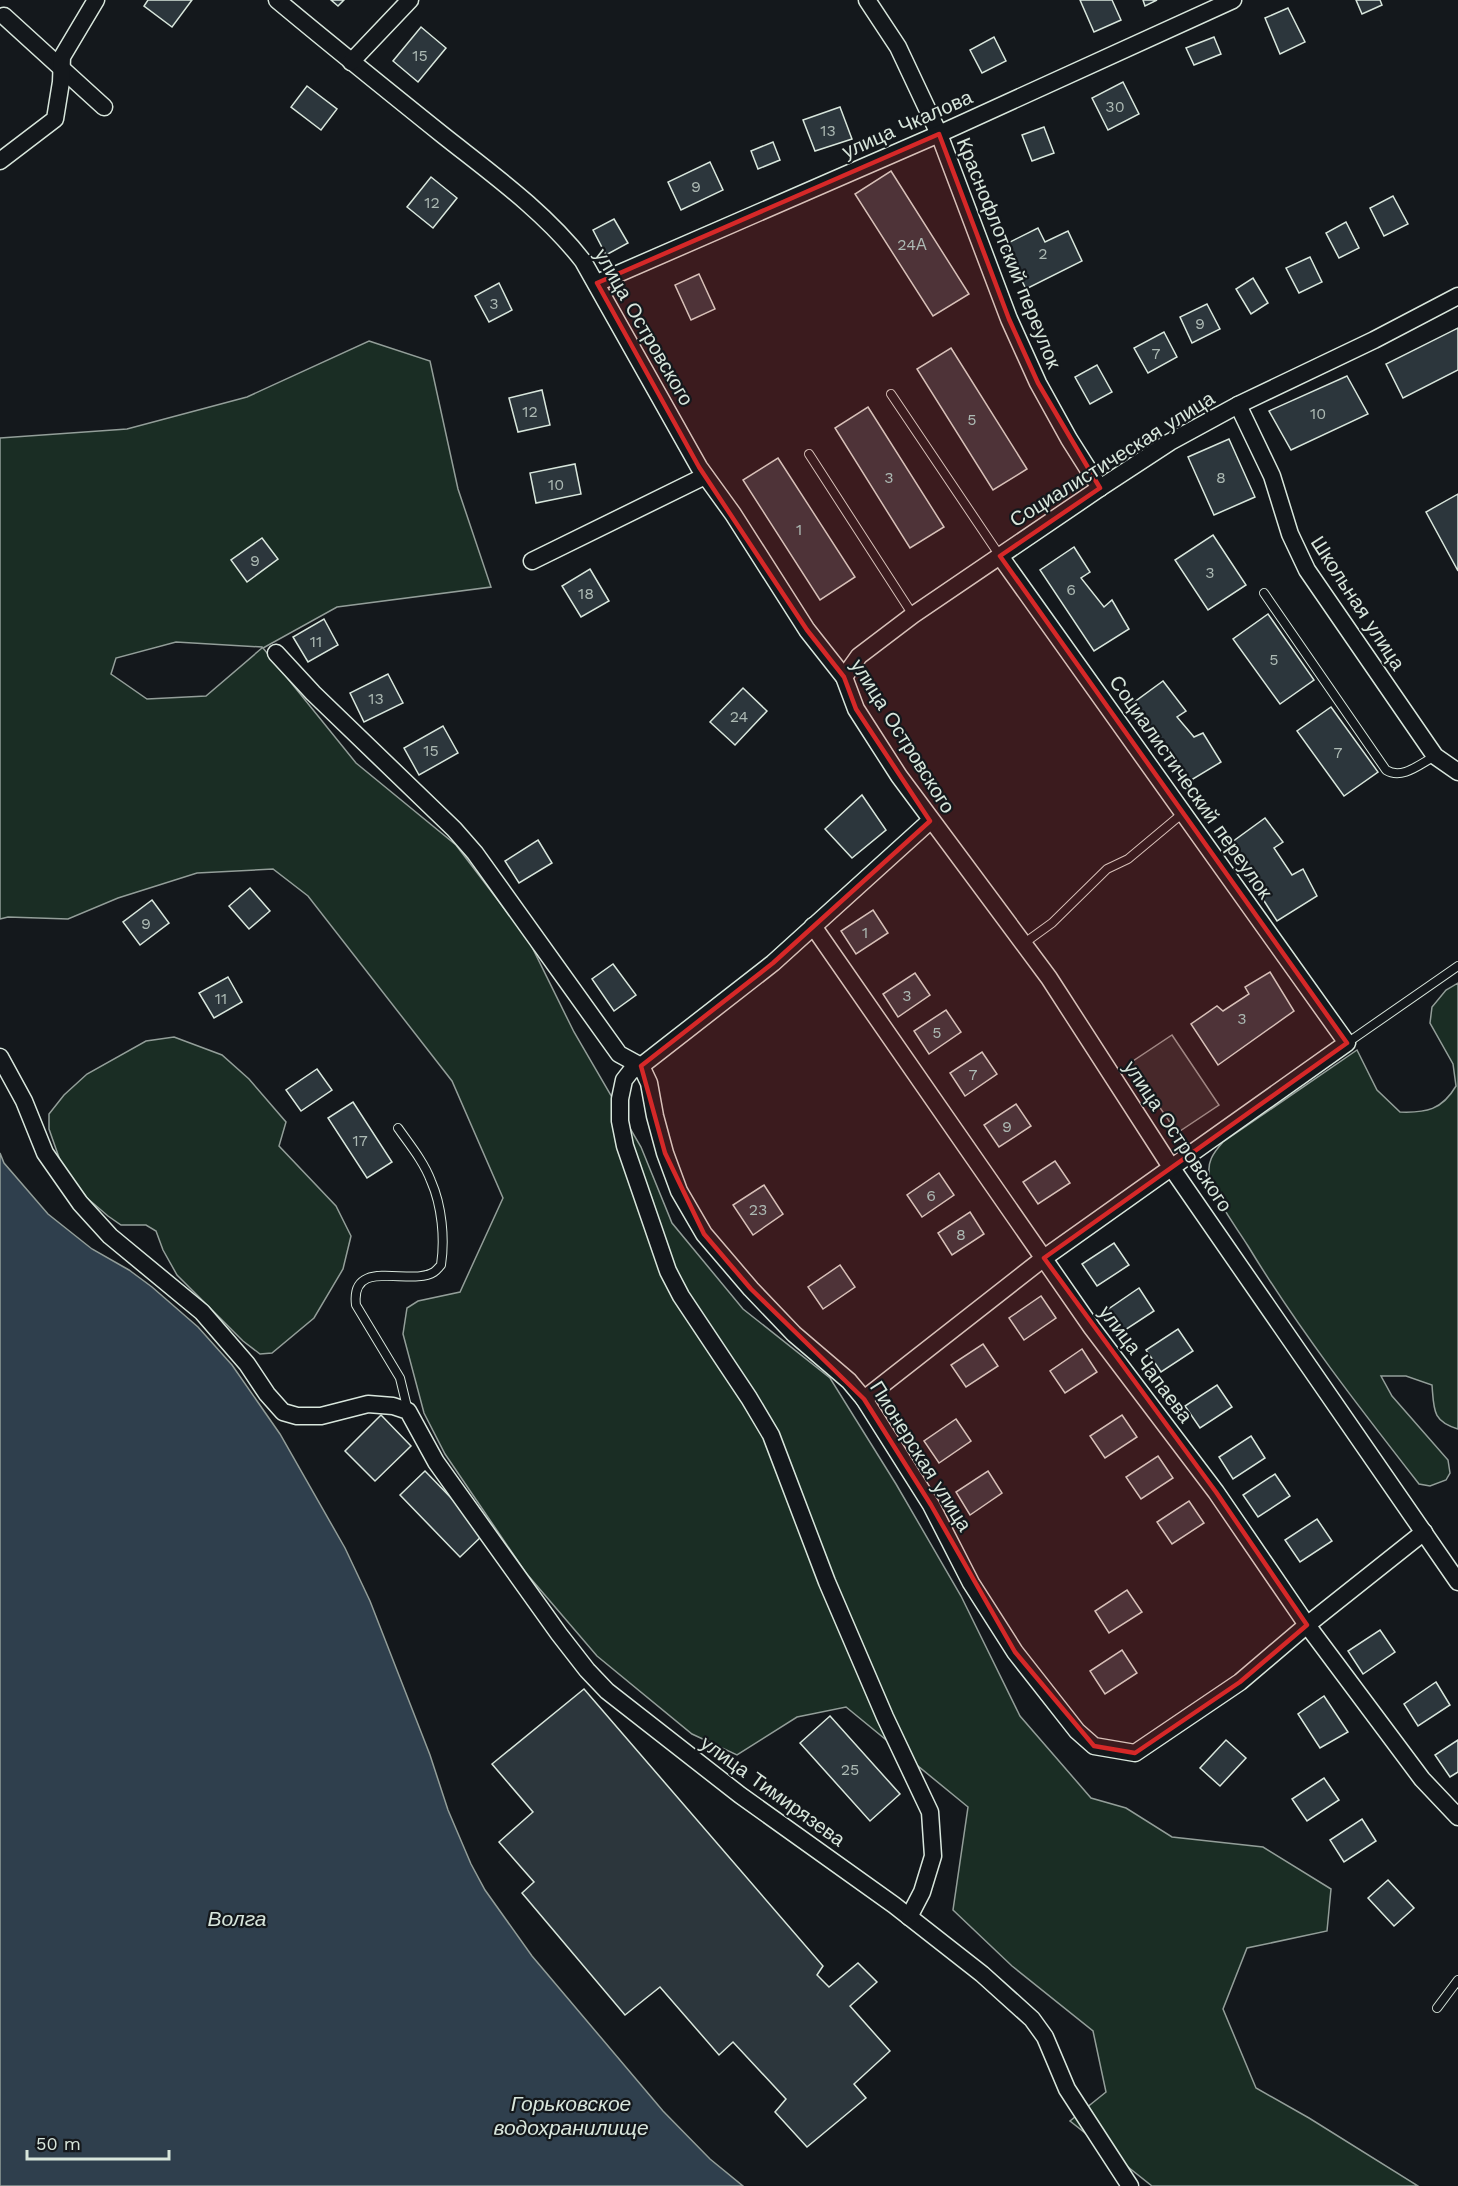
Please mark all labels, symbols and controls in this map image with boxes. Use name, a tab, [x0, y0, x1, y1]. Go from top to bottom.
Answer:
house number: 15	[412, 46, 428, 65]
street label: улица Чкалова	[838, 84, 977, 163]
house number: 30	[1105, 97, 1125, 116]
house number: 13	[820, 121, 836, 140]
street label: Краснофлотский переулок	[952, 134, 1066, 372]
house number: 9	[691, 177, 701, 196]
house number: 12	[424, 193, 440, 212]
house number: 24А	[897, 235, 927, 254]
street label: улица Островского	[589, 244, 699, 410]
house number: 2	[1038, 244, 1048, 263]
house number: 3	[489, 294, 499, 313]
house number: 9	[1195, 314, 1205, 333]
house number: 7	[1152, 344, 1161, 363]
street label: Социалистическая улица	[1005, 386, 1220, 532]
house number: 12	[522, 402, 538, 421]
house number: 10	[1310, 404, 1326, 423]
house number: 5	[967, 410, 977, 429]
house number: 3	[884, 468, 894, 487]
house number: 8	[1216, 468, 1226, 487]
house number: 10	[548, 475, 564, 494]
house number: 1	[796, 520, 802, 539]
street label: Школьная улица	[1306, 532, 1411, 675]
house number: 9	[250, 551, 260, 570]
house number: 3	[1205, 563, 1215, 582]
house number: 6	[1066, 580, 1076, 599]
house number: 18	[578, 584, 594, 603]
house number: 11	[310, 632, 322, 651]
house number: 5	[1269, 650, 1279, 669]
street label: улица Островского	[846, 654, 960, 818]
street label: Социалистический переулок	[1105, 671, 1278, 904]
house number: 13	[368, 689, 384, 708]
house number: 24	[730, 707, 749, 726]
house number: 15	[423, 741, 439, 760]
house number: 7	[1334, 743, 1343, 762]
house number: 9	[141, 914, 151, 933]
house number: 1	[862, 923, 868, 942]
house number: 3	[902, 986, 912, 1005]
house number: 11	[215, 989, 227, 1008]
house number: 3	[1237, 1009, 1247, 1028]
house number: 5	[932, 1023, 942, 1042]
street label: улица Островского	[1118, 1056, 1238, 1216]
house number: 7	[969, 1065, 978, 1084]
house number: 9	[1002, 1117, 1012, 1136]
house number: 17	[352, 1131, 368, 1150]
house number: 6	[926, 1186, 936, 1205]
house number: 23	[749, 1200, 767, 1219]
house number: 8	[956, 1225, 966, 1244]
street label: улица Чапаева	[1094, 1301, 1198, 1428]
street label: Пионерская улица	[865, 1376, 977, 1536]
street label: улица Тимирязева	[696, 1731, 851, 1852]
house number: 25	[841, 1760, 859, 1779]
water label: Волга	[208, 1906, 266, 1931]
water label: Горьковское водохранилище	[493, 2091, 649, 2140]
scale bar	[27, 2123, 170, 2161]
text: 50 m	[36, 2133, 81, 2154]

